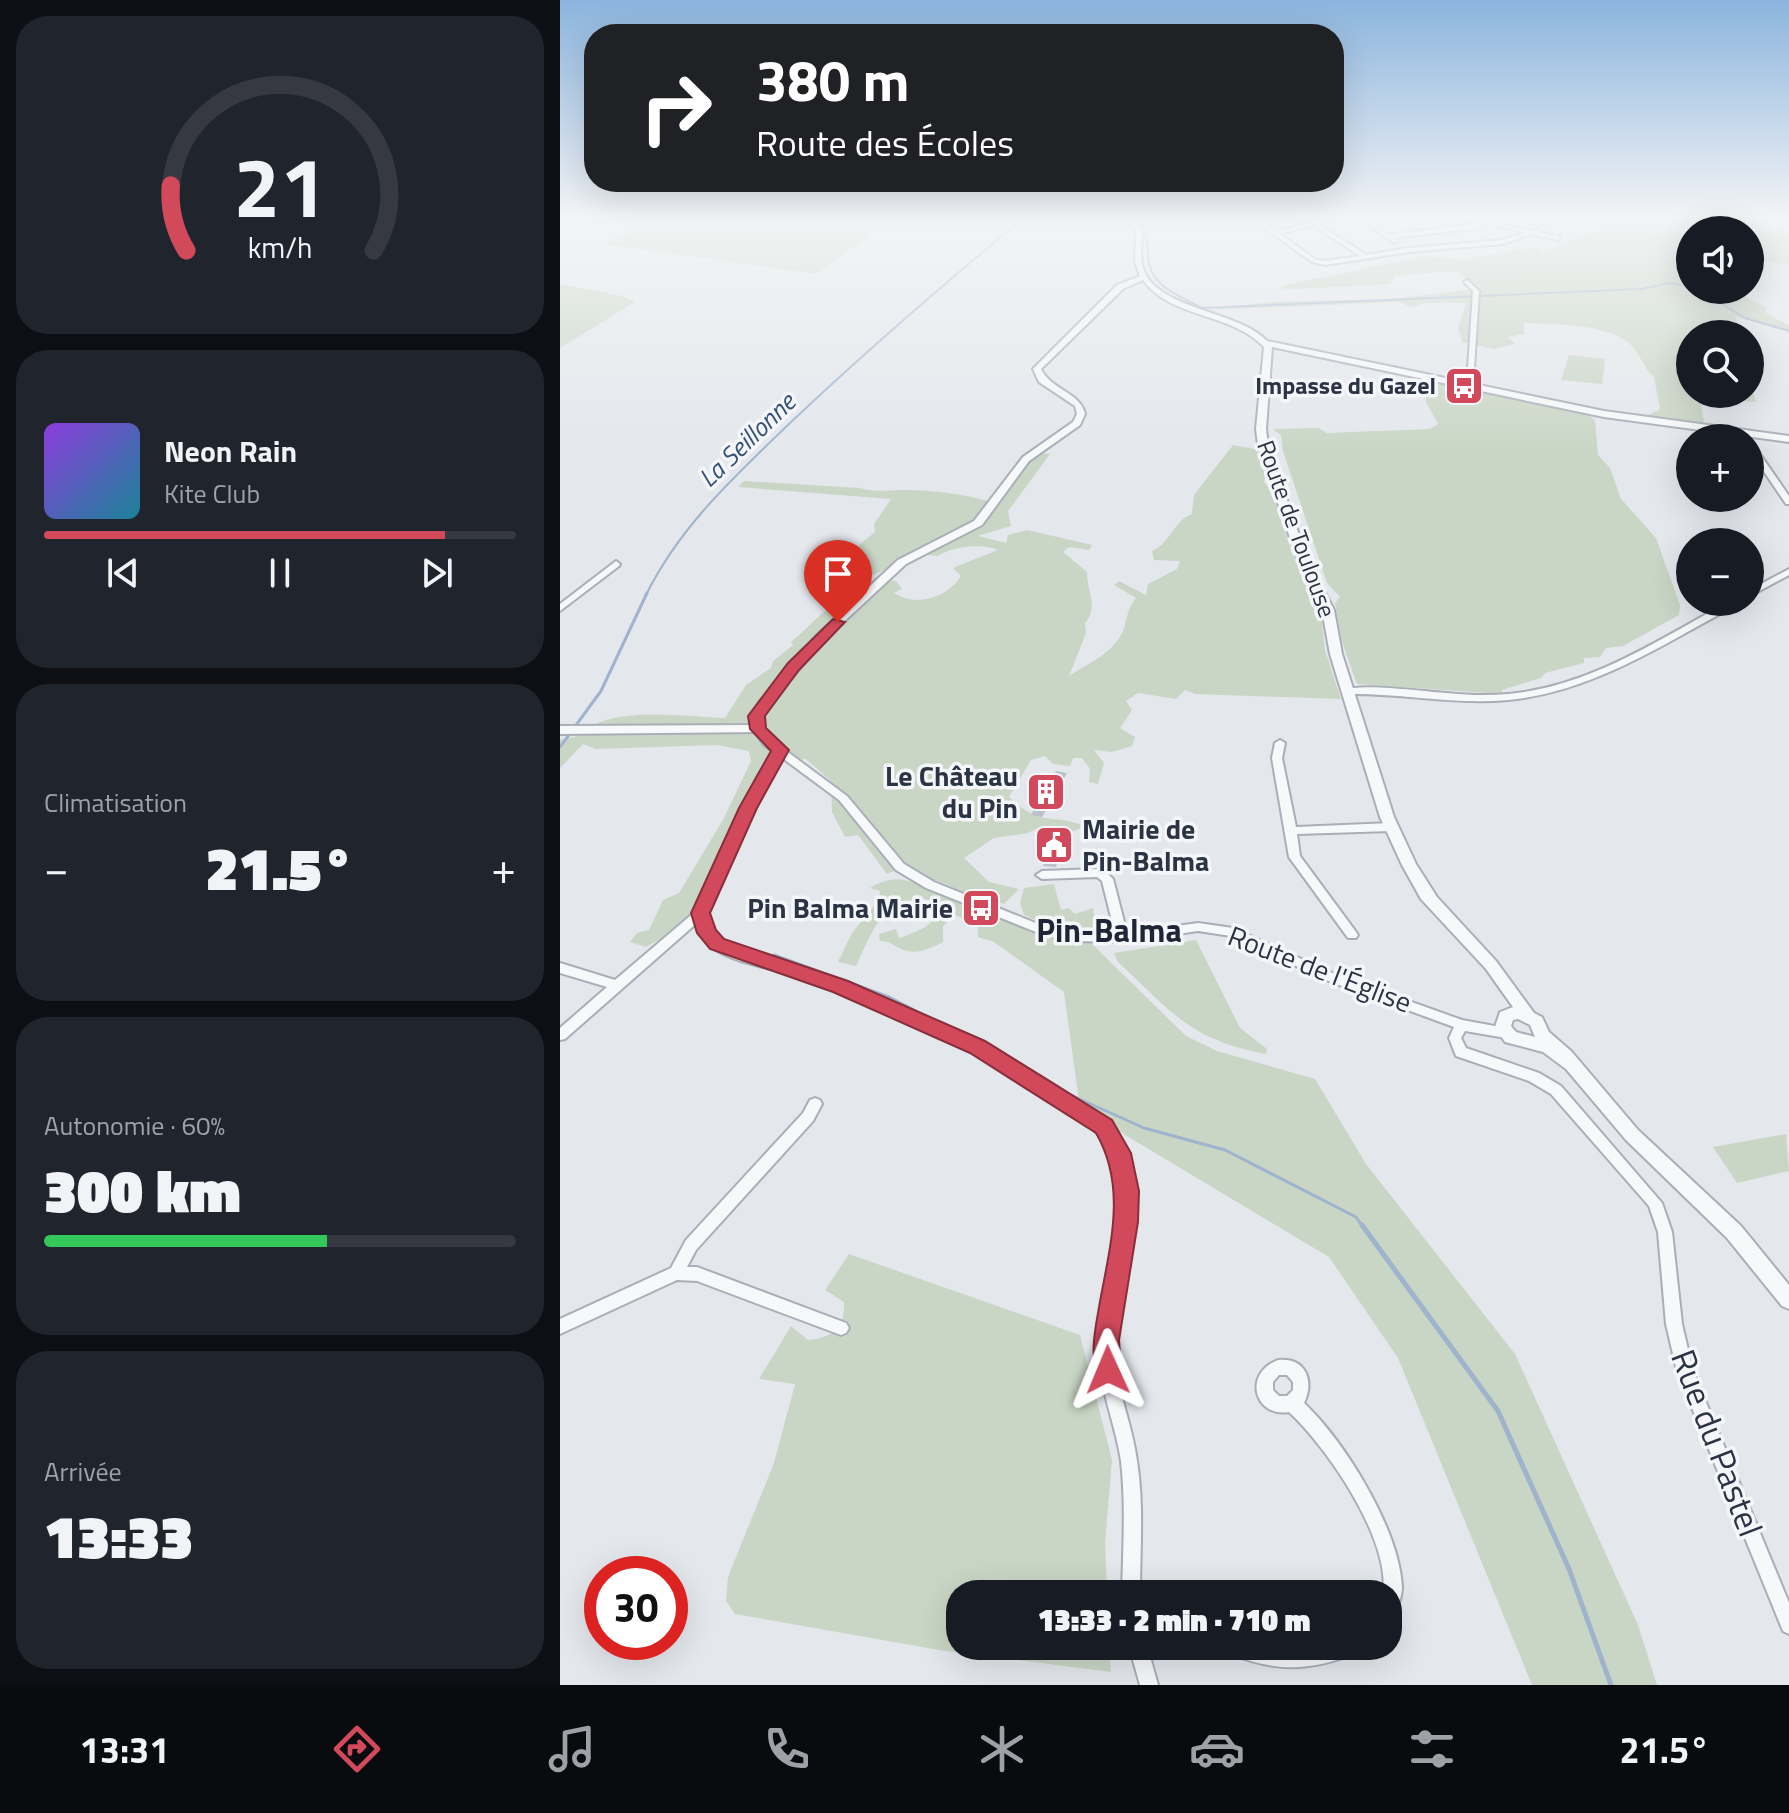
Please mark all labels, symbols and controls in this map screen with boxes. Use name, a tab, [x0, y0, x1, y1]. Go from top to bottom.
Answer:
text: 380 m	[756, 38, 909, 123]
icon: right	[624, 56, 728, 160]
text: Route des Écoles	[756, 115, 1014, 170]
text: 21	[233, 122, 327, 248]
map controls	[1676, 216, 1764, 616]
button: sound	[1676, 216, 1764, 304]
text: km/h	[248, 226, 312, 269]
button: search	[1676, 320, 1764, 408]
bus stop icon: Impasse du Gazel	[1443, 365, 1485, 407]
place label: Impasse du Gazel	[1255, 367, 1436, 403]
water label: La Seillonne	[689, 382, 806, 496]
button: +	[1676, 424, 1764, 512]
text: Neon Rain	[164, 428, 297, 474]
street label: Route de Toulouse	[1248, 435, 1346, 622]
text: Kite Club	[164, 474, 260, 513]
button: −	[1676, 528, 1764, 616]
pin	[804, 540, 872, 622]
icon: previous	[101, 551, 145, 595]
icon: pause	[258, 551, 302, 595]
icon: next	[415, 551, 459, 595]
icon: arrive	[816, 552, 860, 596]
place label: Le Château du Pin	[885, 754, 1018, 829]
building icon: Le Château du Pin	[1025, 771, 1067, 813]
text: Climatisation	[44, 783, 187, 822]
place label: Mairie de Pin-Balma	[1082, 807, 1209, 882]
text: 21.5°	[206, 822, 354, 913]
public building icon: Mairie de Pin-Balma	[1033, 824, 1075, 866]
text: −	[44, 834, 69, 901]
text: +	[491, 834, 516, 901]
place label: Pin Balma Mairie	[747, 886, 953, 929]
bus stop icon: Pin Balma Mairie	[960, 887, 1002, 929]
district label: Pin-Balma	[1036, 906, 1182, 954]
street label: Route de l'Église	[1222, 914, 1418, 1023]
text: Autonomie · 60%	[44, 1106, 225, 1145]
text: 300 km	[44, 1144, 241, 1235]
position arrow	[1066, 1328, 1150, 1412]
street label: Rue du Pastel	[1658, 1341, 1777, 1544]
text: Arrivée	[44, 1452, 122, 1491]
text: 13:33	[44, 1490, 193, 1581]
speed limit sign: 30	[584, 1556, 688, 1660]
text: 13:33 · 2 min · 710 m	[1038, 1597, 1310, 1643]
icon: directions	[329, 1721, 385, 1777]
icon: music	[544, 1721, 600, 1777]
icon: phone	[759, 1721, 815, 1777]
icon: climate	[974, 1721, 1030, 1777]
icon: car	[1189, 1721, 1245, 1777]
icon: filters	[1404, 1721, 1460, 1777]
text: 13:31	[80, 1722, 169, 1777]
text: 21.5°	[1620, 1722, 1709, 1777]

